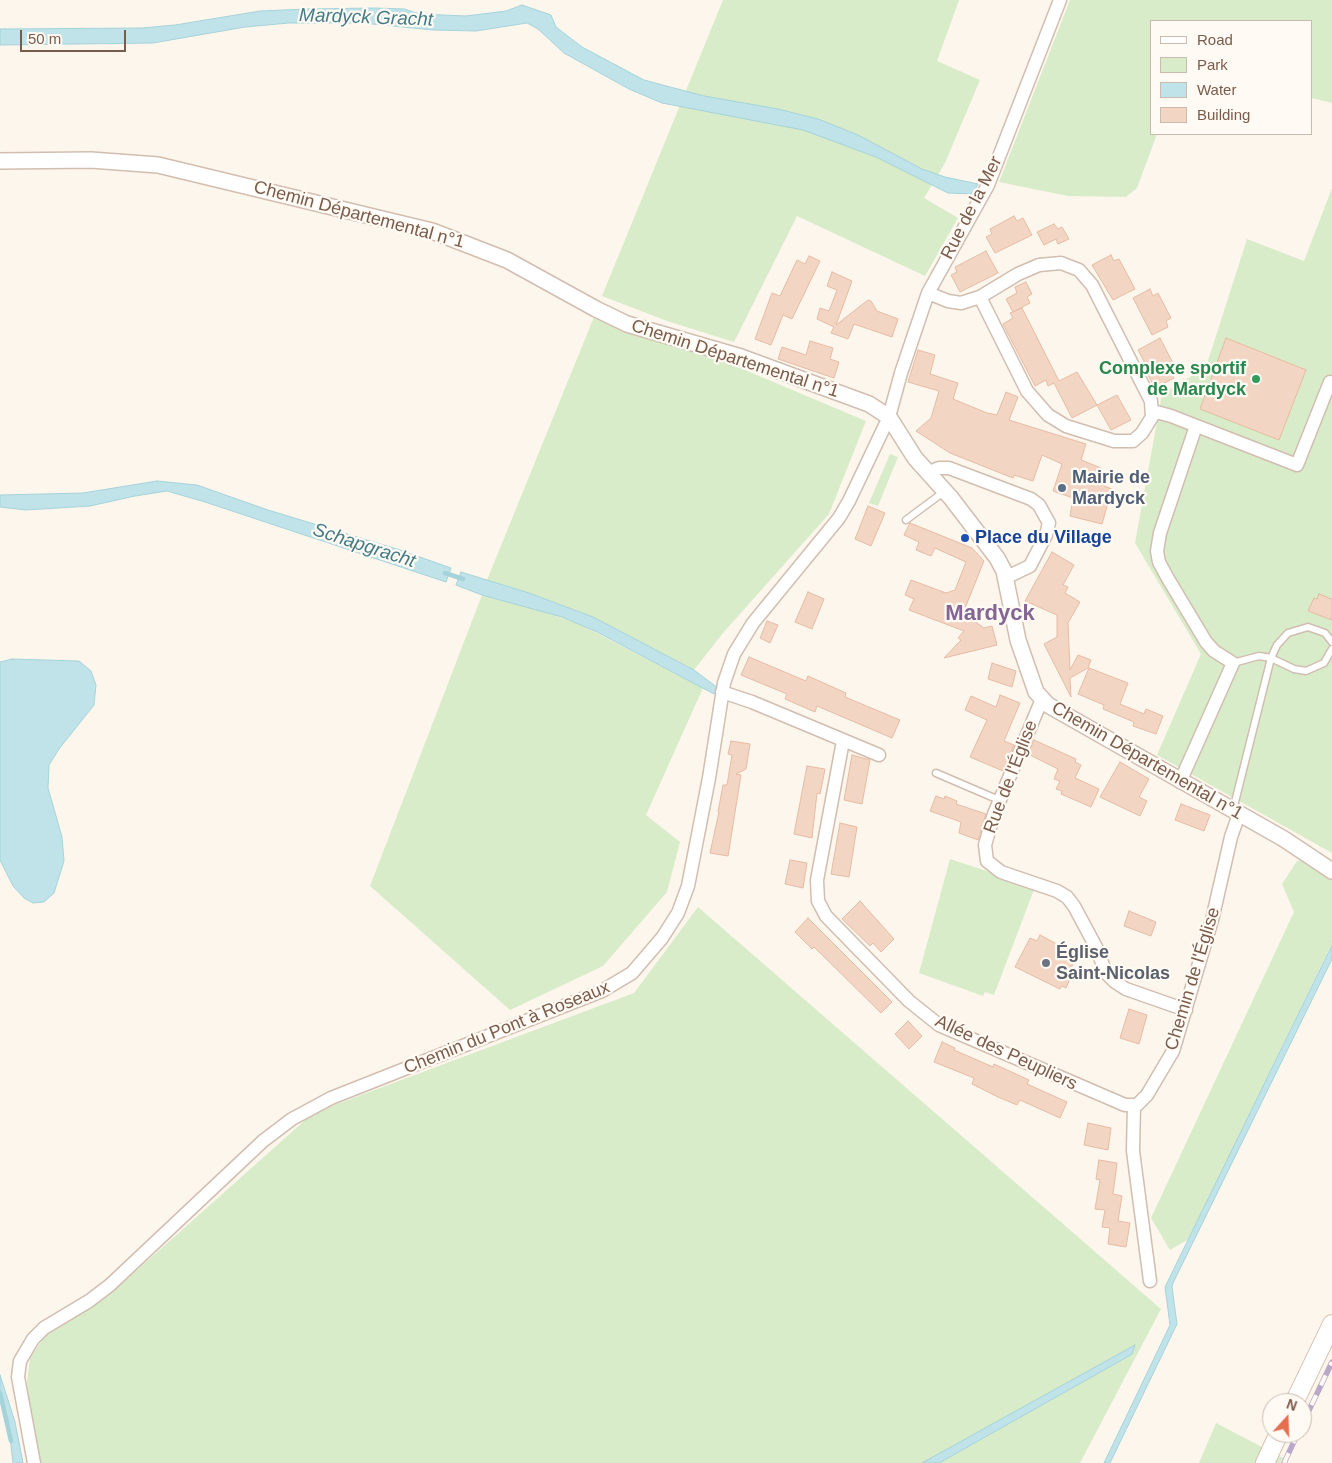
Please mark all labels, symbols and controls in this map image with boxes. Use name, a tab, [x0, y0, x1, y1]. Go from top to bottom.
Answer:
water label: Mardyck Gracht	[299, 4, 433, 32]
scale bar	[22, 20, 129, 52]
legend	[1150, 20, 1312, 135]
text: 50 m	[28, 30, 61, 47]
text: Road	[1197, 31, 1233, 48]
text: Park	[1197, 56, 1228, 73]
text: Water	[1197, 81, 1236, 98]
text: Building	[1197, 106, 1250, 123]
street label: Rue de la Mer	[937, 153, 1007, 263]
street label: Chemin Départemental n°1	[251, 176, 467, 254]
street label: Chemin Départemental n°1	[628, 315, 842, 403]
place label: Complexe sportif de Mardyck	[1099, 358, 1246, 400]
marker: Complexe sportif de Mardyck	[1250, 373, 1262, 385]
place label: Mairie de Mardyck	[1072, 467, 1150, 509]
marker: Mairie de Mardyck	[1056, 482, 1068, 494]
water label: Schapgracht	[310, 519, 418, 573]
place label: Place du Village	[975, 527, 1112, 549]
marker: Place du Village	[959, 532, 971, 544]
district label: Mardyck	[945, 601, 1035, 627]
street label: Chemin Départemental n°1	[1048, 697, 1246, 825]
street label: Rue de l'Église	[980, 717, 1042, 837]
street label: Chemin de l'Église	[1161, 905, 1225, 1053]
place label: Église Saint-Nicolas	[1056, 942, 1170, 984]
marker: Église Saint-Nicolas	[1040, 957, 1052, 969]
street label: Chemin du Pont à Roseaux	[401, 977, 613, 1079]
street label: Allée des Peupliers	[932, 1011, 1080, 1095]
north arrow	[1262, 1393, 1312, 1443]
text: N	[1284, 1396, 1299, 1414]

